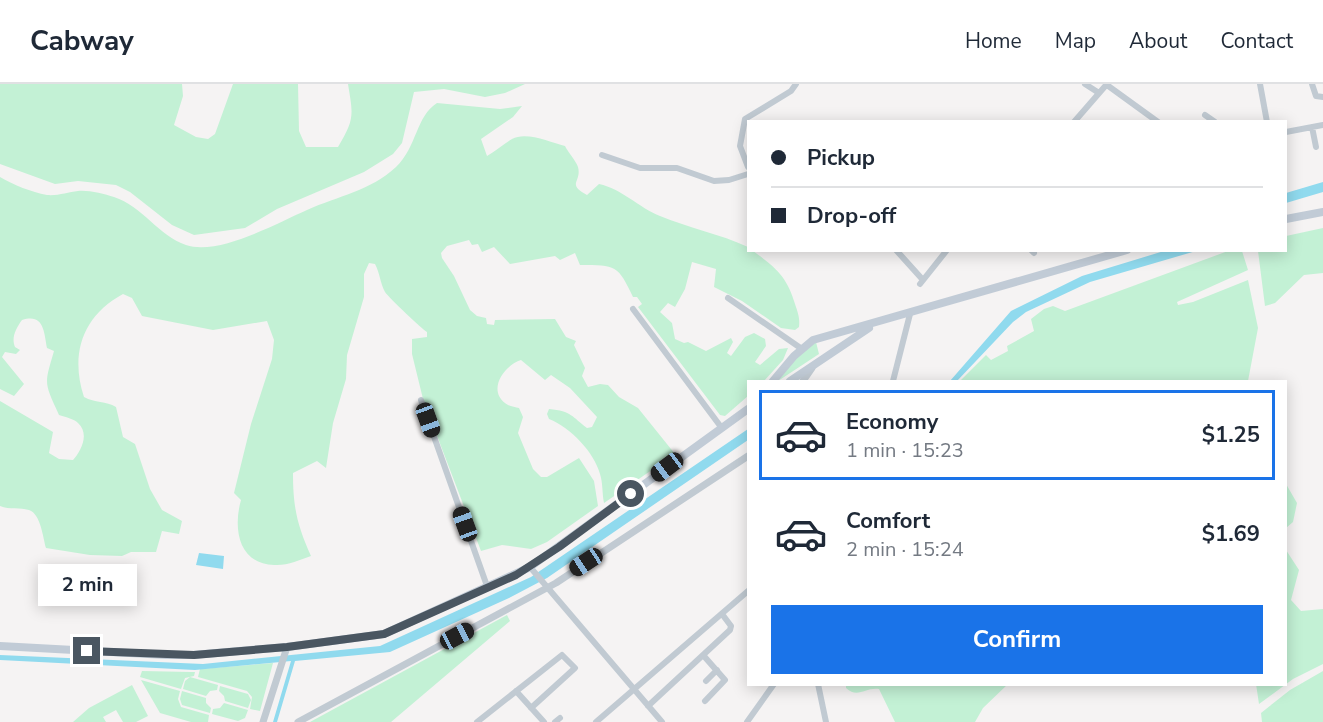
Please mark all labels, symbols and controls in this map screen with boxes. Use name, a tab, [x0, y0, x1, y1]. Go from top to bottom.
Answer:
text: Cabway	[30, 22, 134, 60]
text: Home	[965, 27, 1022, 55]
text: Map	[1055, 27, 1096, 55]
text: About	[1129, 27, 1187, 55]
text: Contact	[1220, 27, 1293, 55]
text: Pickup	[807, 143, 875, 173]
text: Drop-off	[807, 201, 896, 231]
car	[413, 400, 443, 440]
text: Economy	[846, 407, 938, 437]
icon: car	[774, 408, 828, 462]
text: $1.25	[1202, 420, 1260, 450]
text: 1 min · 15:23	[846, 437, 964, 464]
car	[647, 449, 687, 485]
route start	[617, 480, 644, 507]
car	[450, 504, 480, 544]
text: Comfort	[846, 506, 930, 536]
icon: car	[774, 507, 828, 561]
text: $1.69	[1202, 519, 1260, 549]
text: 2 min · 15:24	[846, 536, 964, 563]
car	[566, 545, 606, 579]
callout: 2 min	[38, 564, 136, 606]
text: 2 min	[62, 571, 113, 598]
button: Confirm	[771, 605, 1263, 674]
car	[437, 620, 477, 652]
route end	[73, 637, 100, 664]

